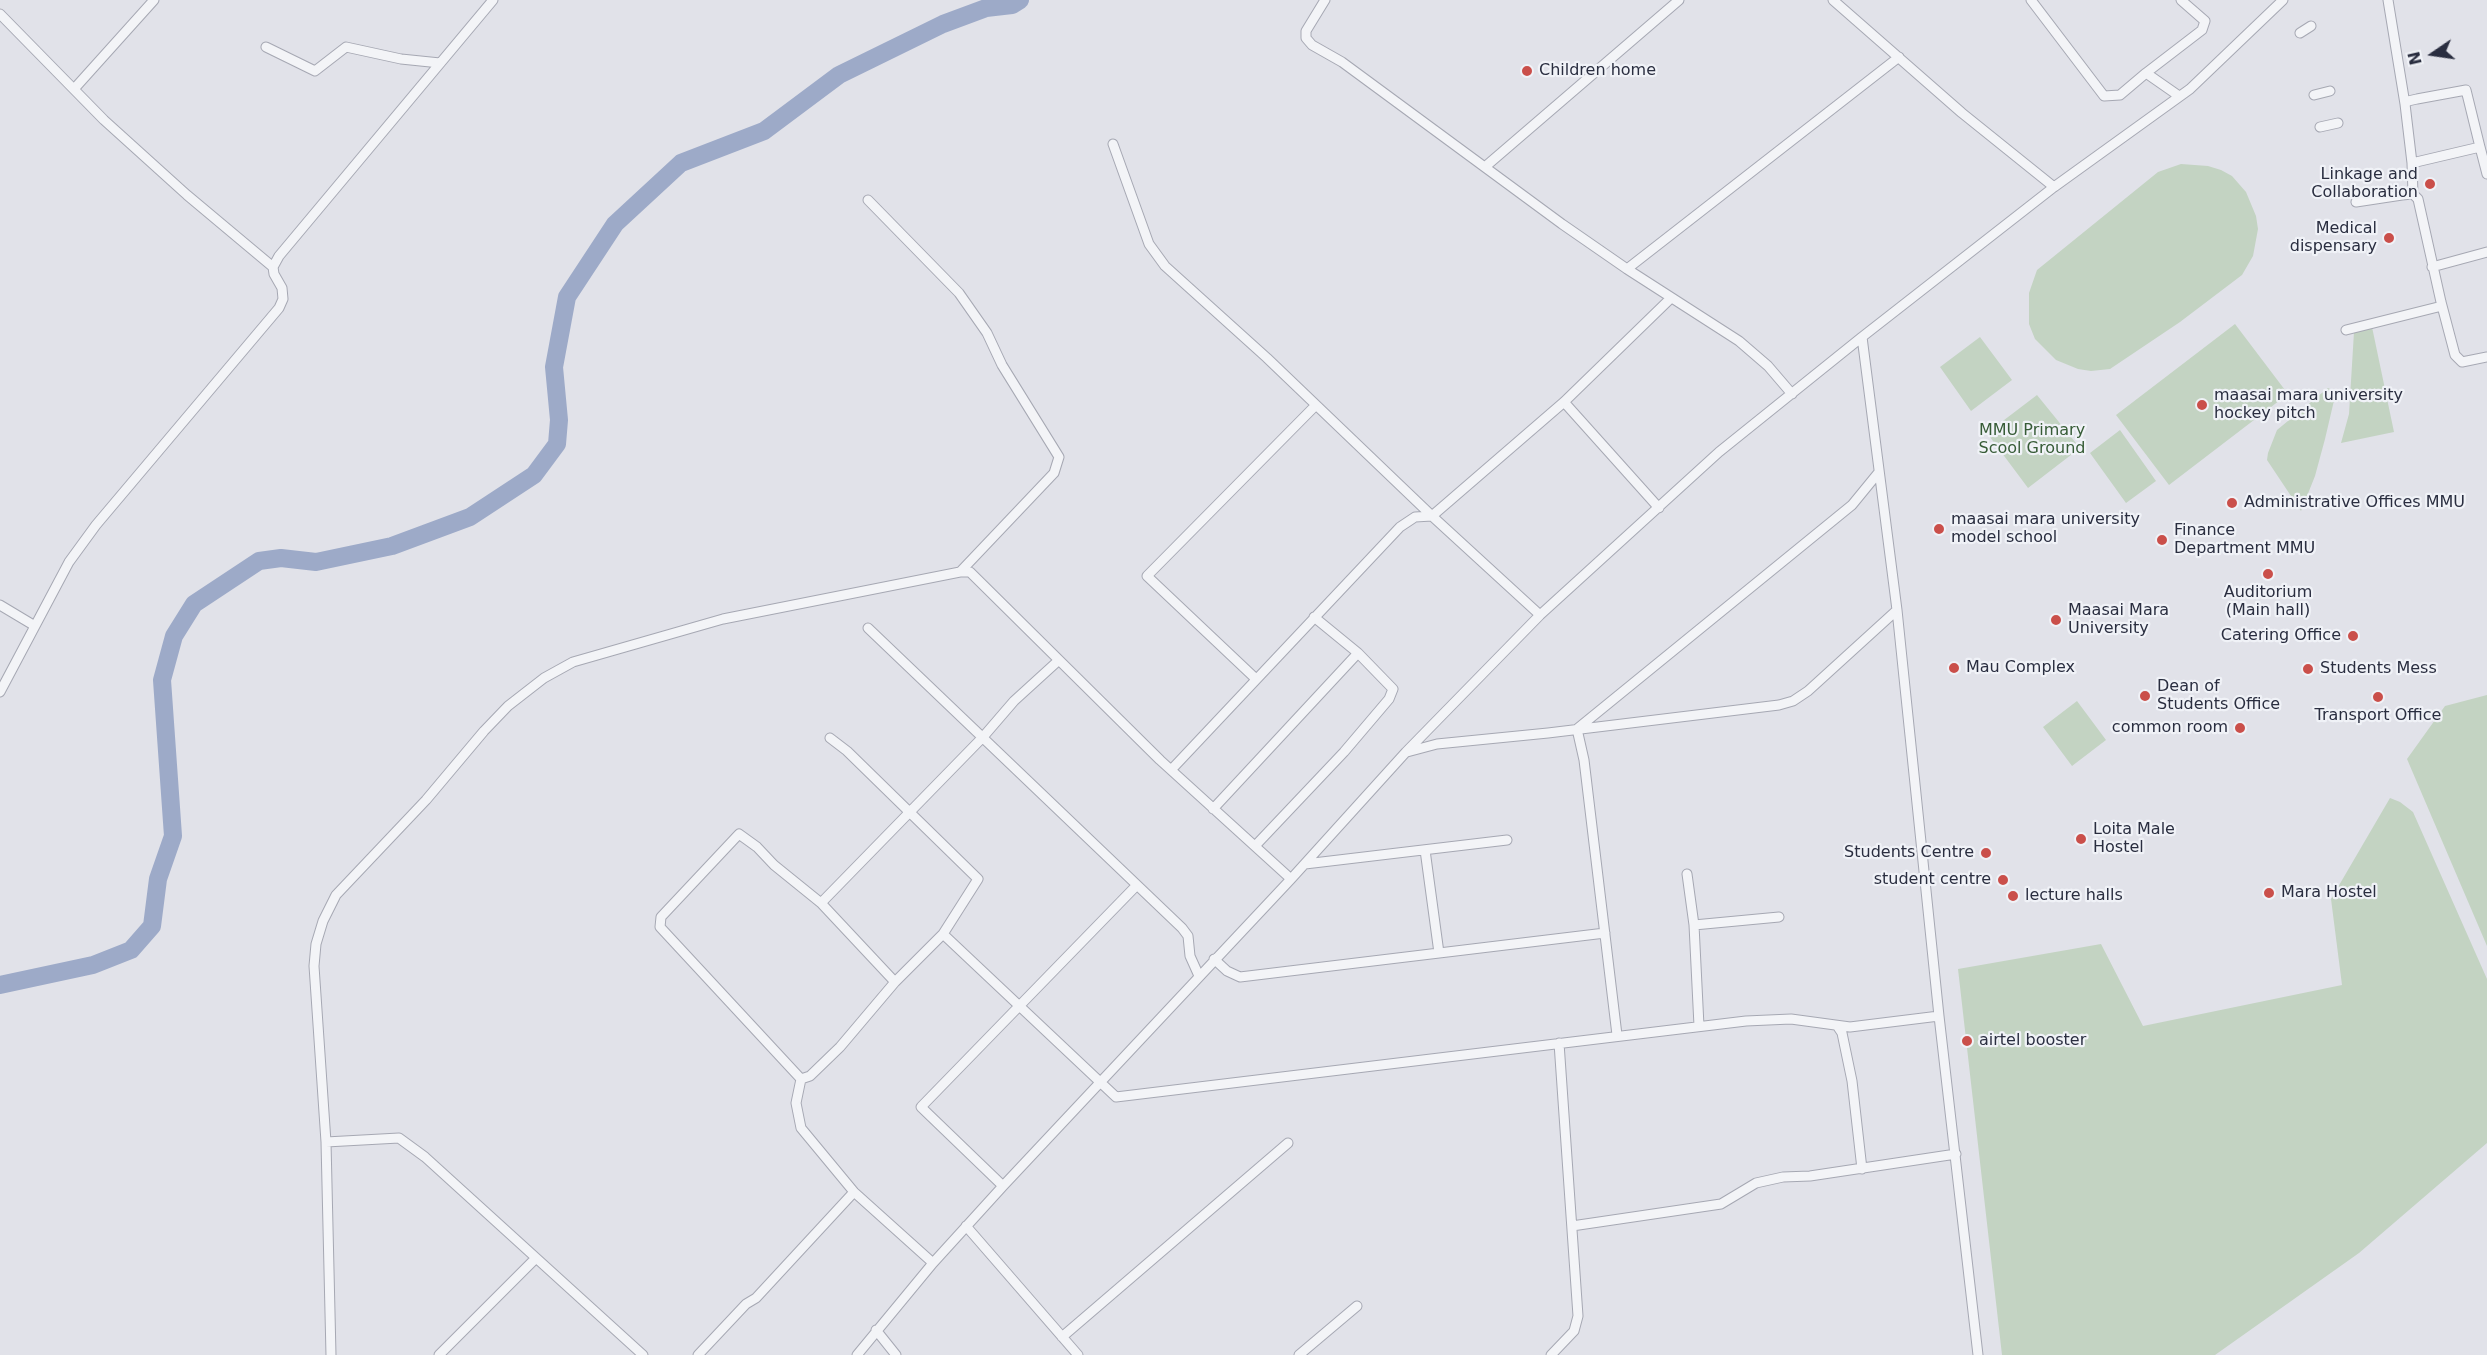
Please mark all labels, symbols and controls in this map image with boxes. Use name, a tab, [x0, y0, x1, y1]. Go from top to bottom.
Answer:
north arrow	[2403, 24, 2463, 84]
text: N	[2404, 50, 2426, 67]
place label: Children home	[1539, 61, 1656, 81]
marker: Children home	[1520, 64, 1534, 78]
place label: Linkage and Collaboration	[2311, 165, 2418, 203]
marker: Linkage and Collaboration	[2423, 177, 2437, 191]
place label: Medical dispensary	[2290, 219, 2377, 257]
marker: Medical dispensary	[2382, 231, 2396, 245]
place label: maasai mara university hockey pitch	[2214, 386, 2403, 424]
marker: maasai mara university hockey pitch	[2195, 398, 2209, 412]
park label: MMU Primary Scool Ground	[1979, 421, 2085, 459]
place label: Administrative Offices MMU	[2244, 493, 2465, 513]
marker: Administrative Offices MMU	[2225, 496, 2239, 510]
place label: maasai mara university model school	[1951, 510, 2140, 548]
place label: Finance Department MMU	[2174, 521, 2315, 559]
marker: maasai mara university model school	[1932, 522, 1946, 536]
marker: Finance Department MMU	[2155, 533, 2169, 547]
marker: Auditorium (Main hall)	[2261, 567, 2275, 581]
place label: Auditorium (Main hall)	[2224, 583, 2312, 621]
place label: Maasai Mara University	[2068, 601, 2169, 639]
marker: Maasai Mara University	[2049, 613, 2063, 627]
place label: Catering Office	[2221, 626, 2341, 646]
marker: Catering Office	[2346, 629, 2360, 643]
place label: Mau Complex	[1966, 658, 2075, 678]
place label: Students Mess	[2320, 659, 2437, 679]
marker: Mau Complex	[1947, 661, 1961, 675]
marker: Students Mess	[2301, 662, 2315, 676]
place label: Dean of Students Office	[2157, 677, 2280, 715]
marker: Dean of Students Office	[2138, 689, 2152, 703]
marker: Transport Office	[2371, 690, 2385, 704]
place label: Transport Office	[2315, 706, 2441, 726]
place label: common room	[2112, 718, 2228, 738]
marker: common room	[2233, 721, 2247, 735]
place label: Loita Male Hostel	[2093, 820, 2175, 858]
marker: Loita Male Hostel	[2074, 832, 2088, 846]
place label: Students Centre	[1844, 843, 1974, 863]
marker: Students Centre	[1979, 846, 1993, 860]
place label: student centre	[1874, 870, 1991, 890]
marker: student centre	[1996, 873, 2010, 887]
place label: Mara Hostel	[2281, 883, 2377, 903]
place label: lecture halls	[2025, 886, 2123, 906]
marker: Mara Hostel	[2262, 886, 2276, 900]
marker: lecture halls	[2006, 889, 2020, 903]
place label: airtel booster	[1979, 1031, 2086, 1051]
marker: airtel booster	[1960, 1034, 1974, 1048]

